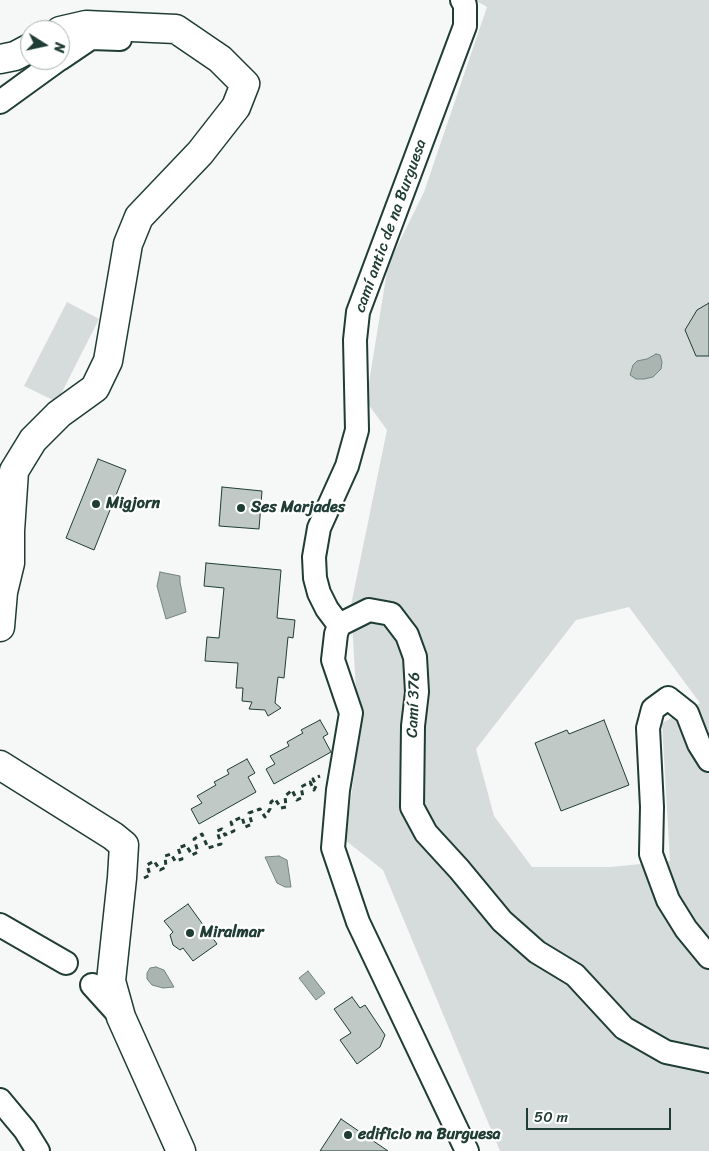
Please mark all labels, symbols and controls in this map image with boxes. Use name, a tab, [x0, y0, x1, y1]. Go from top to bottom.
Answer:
north arrow	[20, 20, 70, 70]
text: N	[46, 41, 72, 54]
street label: camí antic de na Burguesa	[351, 137, 431, 315]
place label: Migjorn	[106, 494, 160, 514]
marker: Migjorn	[90, 498, 102, 510]
place label: Ses Marjades	[251, 498, 345, 518]
marker: Ses Marjades	[235, 502, 247, 514]
street label: Camí 376	[403, 672, 425, 738]
place label: Miralmar	[200, 923, 264, 943]
marker: Miralmar	[184, 927, 196, 939]
scale bar	[529, 1098, 674, 1130]
text: 50 m	[534, 1104, 568, 1130]
place label: edificio na Burguesa	[358, 1125, 501, 1145]
marker: edificio na Burguesa	[342, 1129, 354, 1141]

